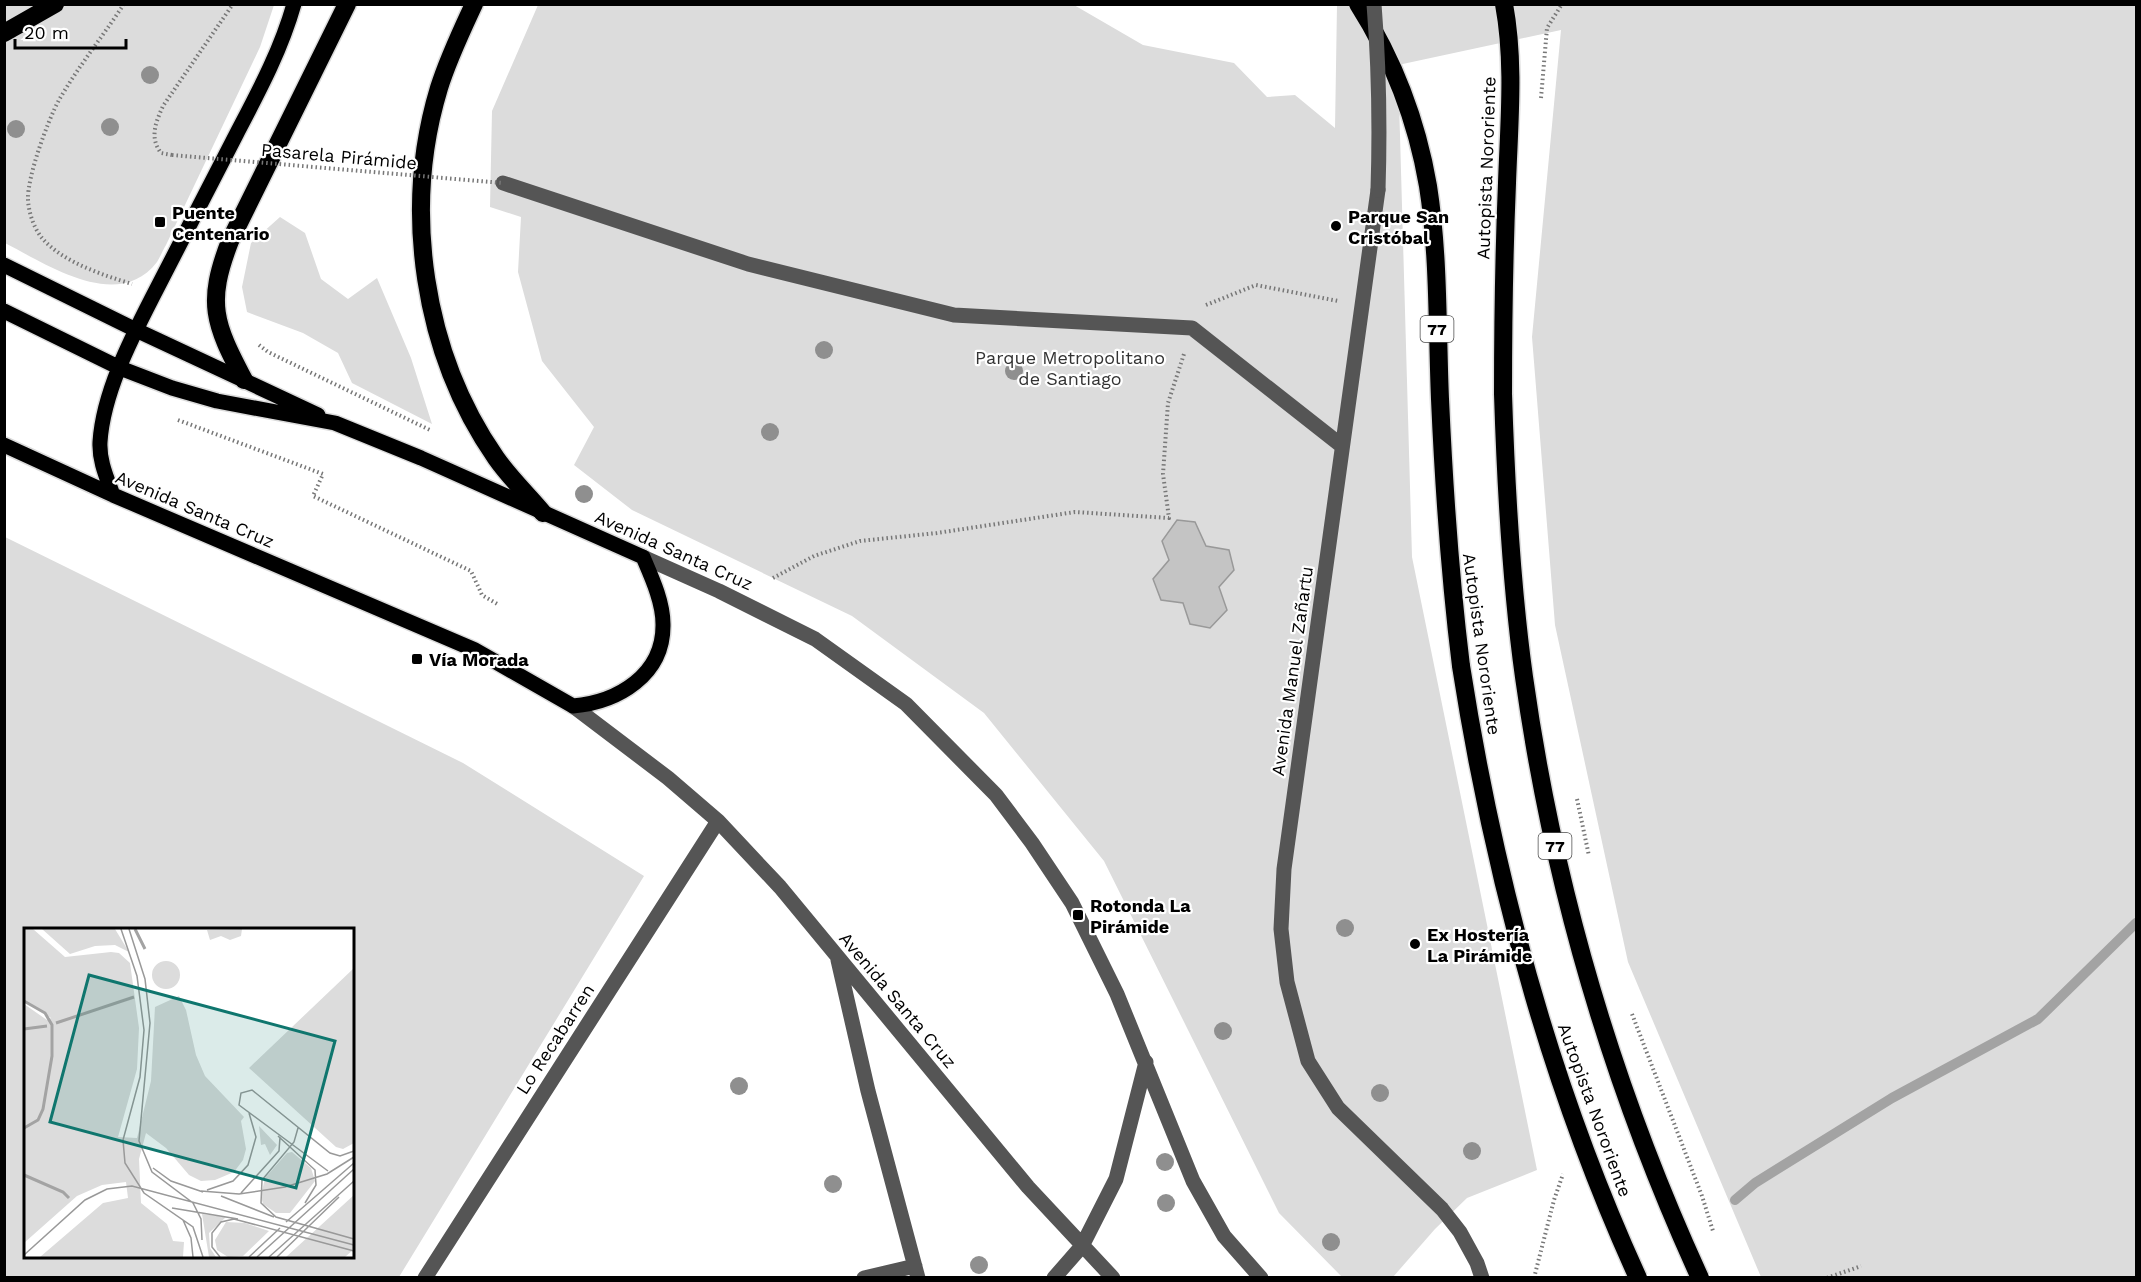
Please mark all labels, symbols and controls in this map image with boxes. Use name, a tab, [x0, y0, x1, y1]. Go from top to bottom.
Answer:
scale bar	[15, 12, 126, 50]
text: 20 m	[24, 22, 69, 43]
street label: Autopista Nororiente	[1472, 76, 1500, 260]
street label: Pasarela Pirámide	[260, 139, 418, 173]
place label: Puente Centenario	[172, 202, 270, 244]
place label: Parque San Cristóbal	[1348, 206, 1449, 248]
marker: Puente Centenario	[153, 215, 167, 229]
marker: Parque San Cristóbal	[1329, 219, 1343, 233]
road number: 77	[1420, 316, 1454, 342]
park label: Parque Metropolitano de Santiago	[975, 347, 1165, 389]
street label: Avenida Santa Cruz	[112, 466, 278, 552]
street label: Avenida Santa Cruz	[592, 506, 756, 594]
street label: Autopista Nororiente	[1459, 552, 1505, 736]
street label: Avenida Manuel Zañartu	[1267, 565, 1317, 777]
place label: Vía Morada	[429, 649, 529, 670]
marker: Vía Morada	[410, 652, 424, 666]
road number: 77	[1538, 833, 1572, 859]
place label: Rotonda La Pirámide	[1090, 895, 1191, 937]
marker: Rotonda La Pirámide	[1071, 908, 1085, 922]
place label: Ex Hostería La Pirámide	[1427, 924, 1532, 966]
inset map	[24, 928, 354, 1258]
street label: Avenida Santa Cruz	[835, 928, 961, 1072]
marker: Ex Hostería La Pirámide	[1408, 937, 1422, 951]
street label: Lo Recabarren	[512, 980, 598, 1098]
street label: Autopista Nororiente	[1554, 1020, 1636, 1200]

